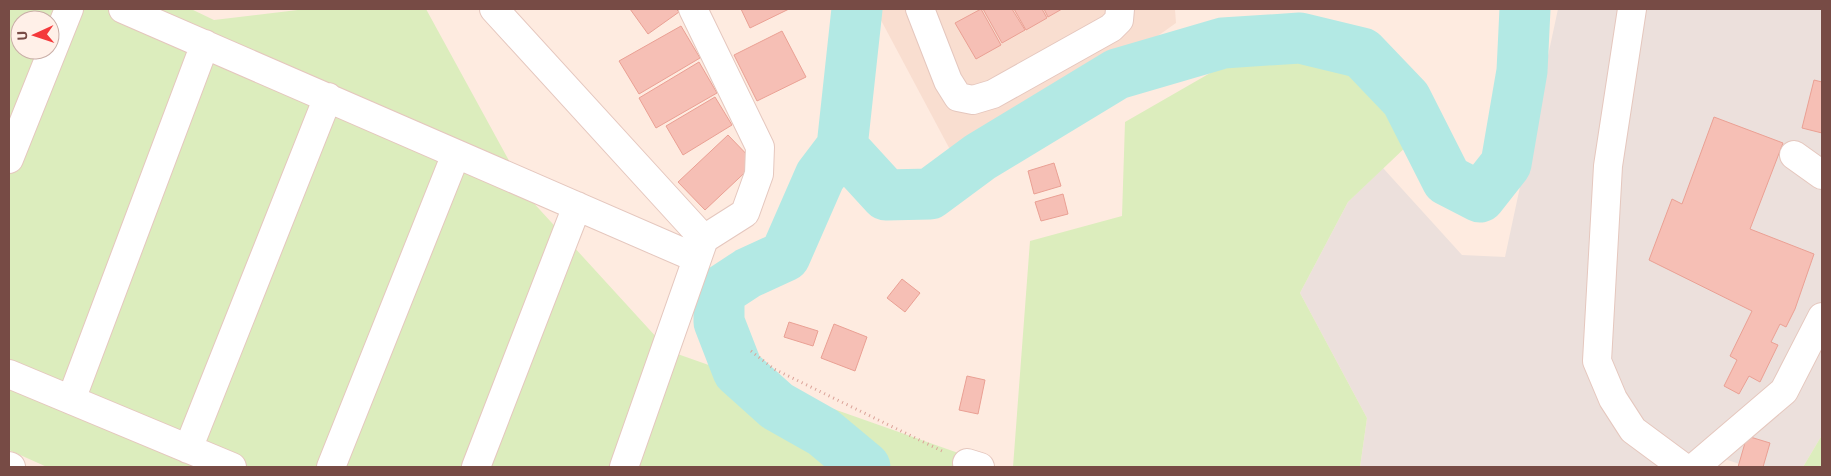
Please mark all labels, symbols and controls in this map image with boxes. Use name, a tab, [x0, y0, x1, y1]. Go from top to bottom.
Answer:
north arrow	[10, 10, 60, 60]
text: U	[13, 30, 30, 41]

